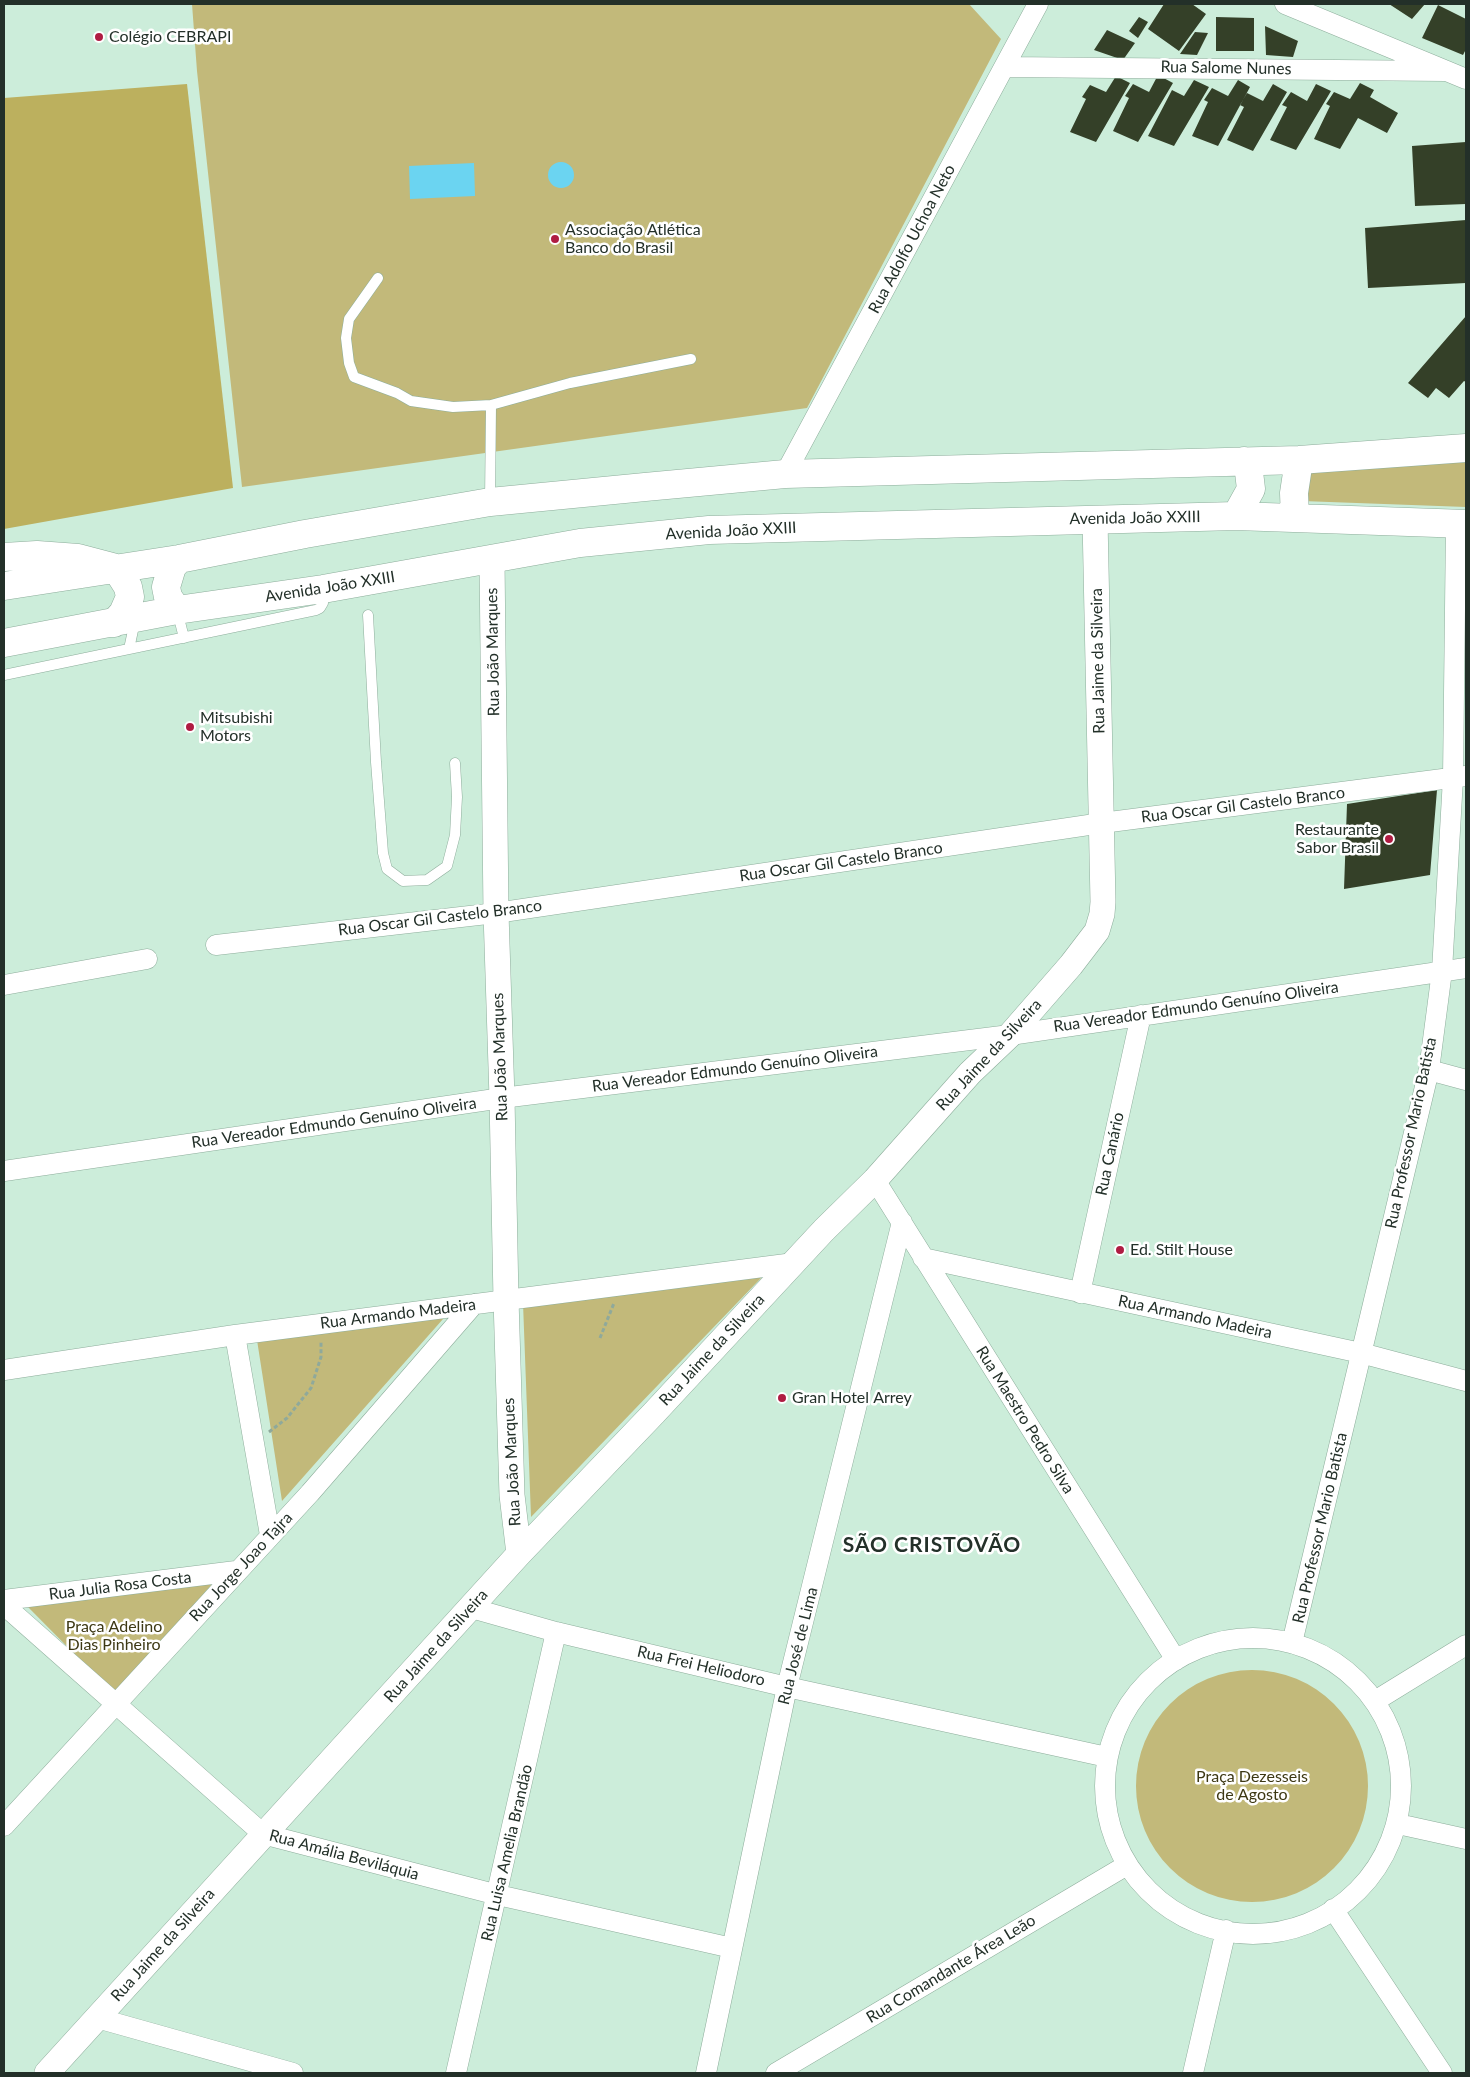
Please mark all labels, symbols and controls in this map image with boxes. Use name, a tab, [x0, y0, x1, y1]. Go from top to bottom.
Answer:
place label: Colégio CEBRAPI	[109, 27, 231, 47]
marker: Colégio CEBRAPI	[93, 31, 105, 43]
street label: Rua Salome Nunes	[1160, 57, 1292, 79]
street label: Rua Adolfo Uchoa Neto	[865, 161, 959, 317]
place label: Associação Atlética Banco do Brasil	[565, 220, 701, 258]
marker: Associação Atlética Banco do Brasil	[549, 233, 561, 245]
street label: Avenida João XXIII	[1069, 507, 1201, 529]
street label: Avenida João XXIII	[665, 518, 797, 544]
street label: Avenida João XXIII	[264, 567, 396, 607]
street label: Rua João Marques	[482, 588, 504, 716]
street label: Rua Jaime da Silveira	[1087, 588, 1109, 734]
place label: Mitsubishi Motors	[200, 708, 273, 746]
marker: Mitsubishi Motors	[184, 721, 196, 733]
street label: Rua Oscar Gil Castelo Branco	[1140, 783, 1346, 827]
place label: Restaurante Sabor Brasil	[1295, 820, 1379, 858]
marker: Restaurante Sabor Brasil	[1383, 833, 1395, 845]
street label: Rua Oscar Gil Castelo Branco	[738, 838, 944, 886]
street label: Rua Oscar Gil Castelo Branco	[337, 896, 543, 940]
street label: Rua Vereador Edmundo Genuíno Oliveira	[1052, 977, 1340, 1037]
street label: Rua João Marques	[488, 992, 512, 1122]
street label: Rua Jaime da Silveira	[932, 995, 1046, 1115]
street label: Rua Professor Mario Batista	[1381, 1036, 1441, 1230]
street label: Rua Vereador Edmundo Genuíno Oliveira	[591, 1042, 879, 1096]
street label: Rua Vereador Edmundo Genuíno Oliveira	[190, 1093, 478, 1153]
street label: Rua Canário	[1092, 1110, 1128, 1198]
place label: Ed. Stilt House	[1130, 1240, 1233, 1260]
marker: Ed. Stilt House	[1114, 1244, 1126, 1256]
street label: Rua Jaime da Silveira	[655, 1290, 769, 1410]
street label: Rua Armando Madeira	[1116, 1291, 1274, 1343]
street label: Rua Armando Madeira	[319, 1295, 477, 1333]
street label: Rua Maestro Pedro Silva	[972, 1343, 1078, 1497]
place label: Gran Hotel Arrey	[792, 1388, 912, 1408]
marker: Gran Hotel Arrey	[776, 1392, 788, 1404]
street label: Rua João Marques	[499, 1397, 525, 1527]
street label: Rua Professor Mario Batista	[1289, 1431, 1351, 1625]
street label: Rua Jorge Joao Tajra	[185, 1508, 297, 1626]
district label: SÃO CRISTOVÃO	[841, 1532, 1023, 1558]
street label: Rua Julia Rosa Costa	[48, 1568, 192, 1604]
street label: Rua Jaime da Silveira	[380, 1585, 492, 1707]
street label: Rua José de Lima	[774, 1585, 822, 1707]
park label: Praça Adelino Dias Pinheiro	[66, 1617, 162, 1655]
street label: Rua Frei Heliodoro	[635, 1642, 767, 1690]
street label: Rua Luisa Amelia Brandão	[477, 1763, 537, 1943]
park label: Praça Dezesseis de Agosto	[1196, 1767, 1308, 1805]
street label: Rua Amália Beviláquia	[267, 1826, 421, 1884]
street label: Rua Jaime da Silveira	[107, 1884, 219, 2006]
street label: Rua Comandante Área Leão	[863, 1911, 1039, 2027]

